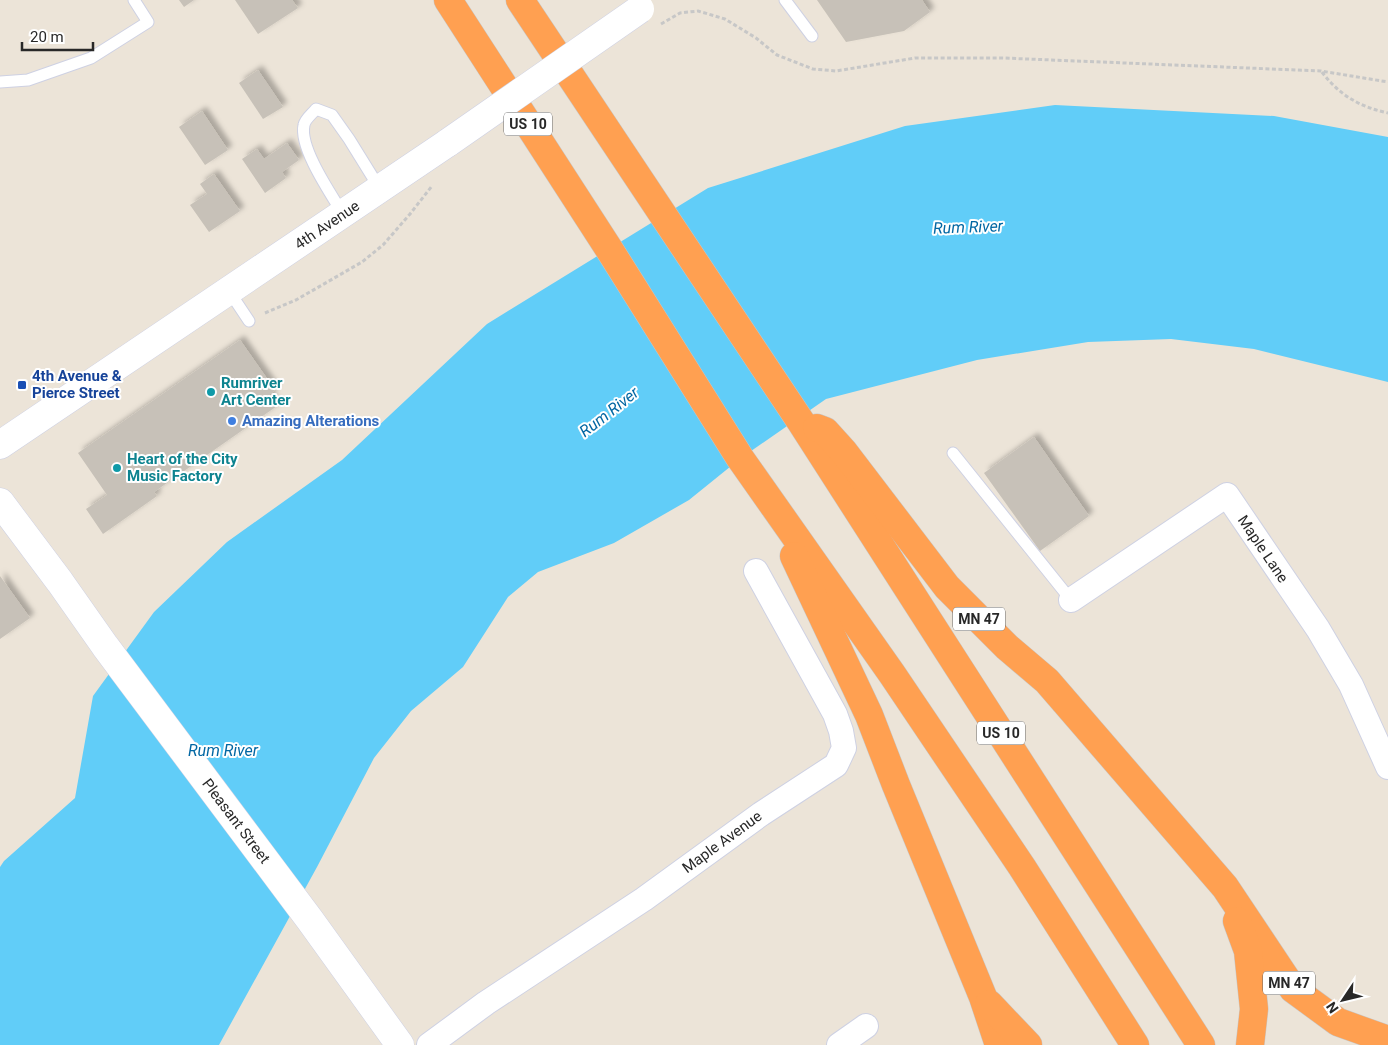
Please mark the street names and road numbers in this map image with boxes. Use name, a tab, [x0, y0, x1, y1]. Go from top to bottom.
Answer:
road number: US 10	[504, 112, 552, 136]
street label: 4th Avenue	[291, 197, 363, 253]
street label: Maple Lane	[1234, 512, 1292, 586]
road number: MN 47	[953, 608, 1005, 630]
road number: US 10	[977, 721, 1025, 744]
street label: Pleasant Street	[198, 775, 274, 867]
street label: Maple Avenue	[679, 807, 765, 877]
road number: MN 47	[1263, 971, 1315, 994]

